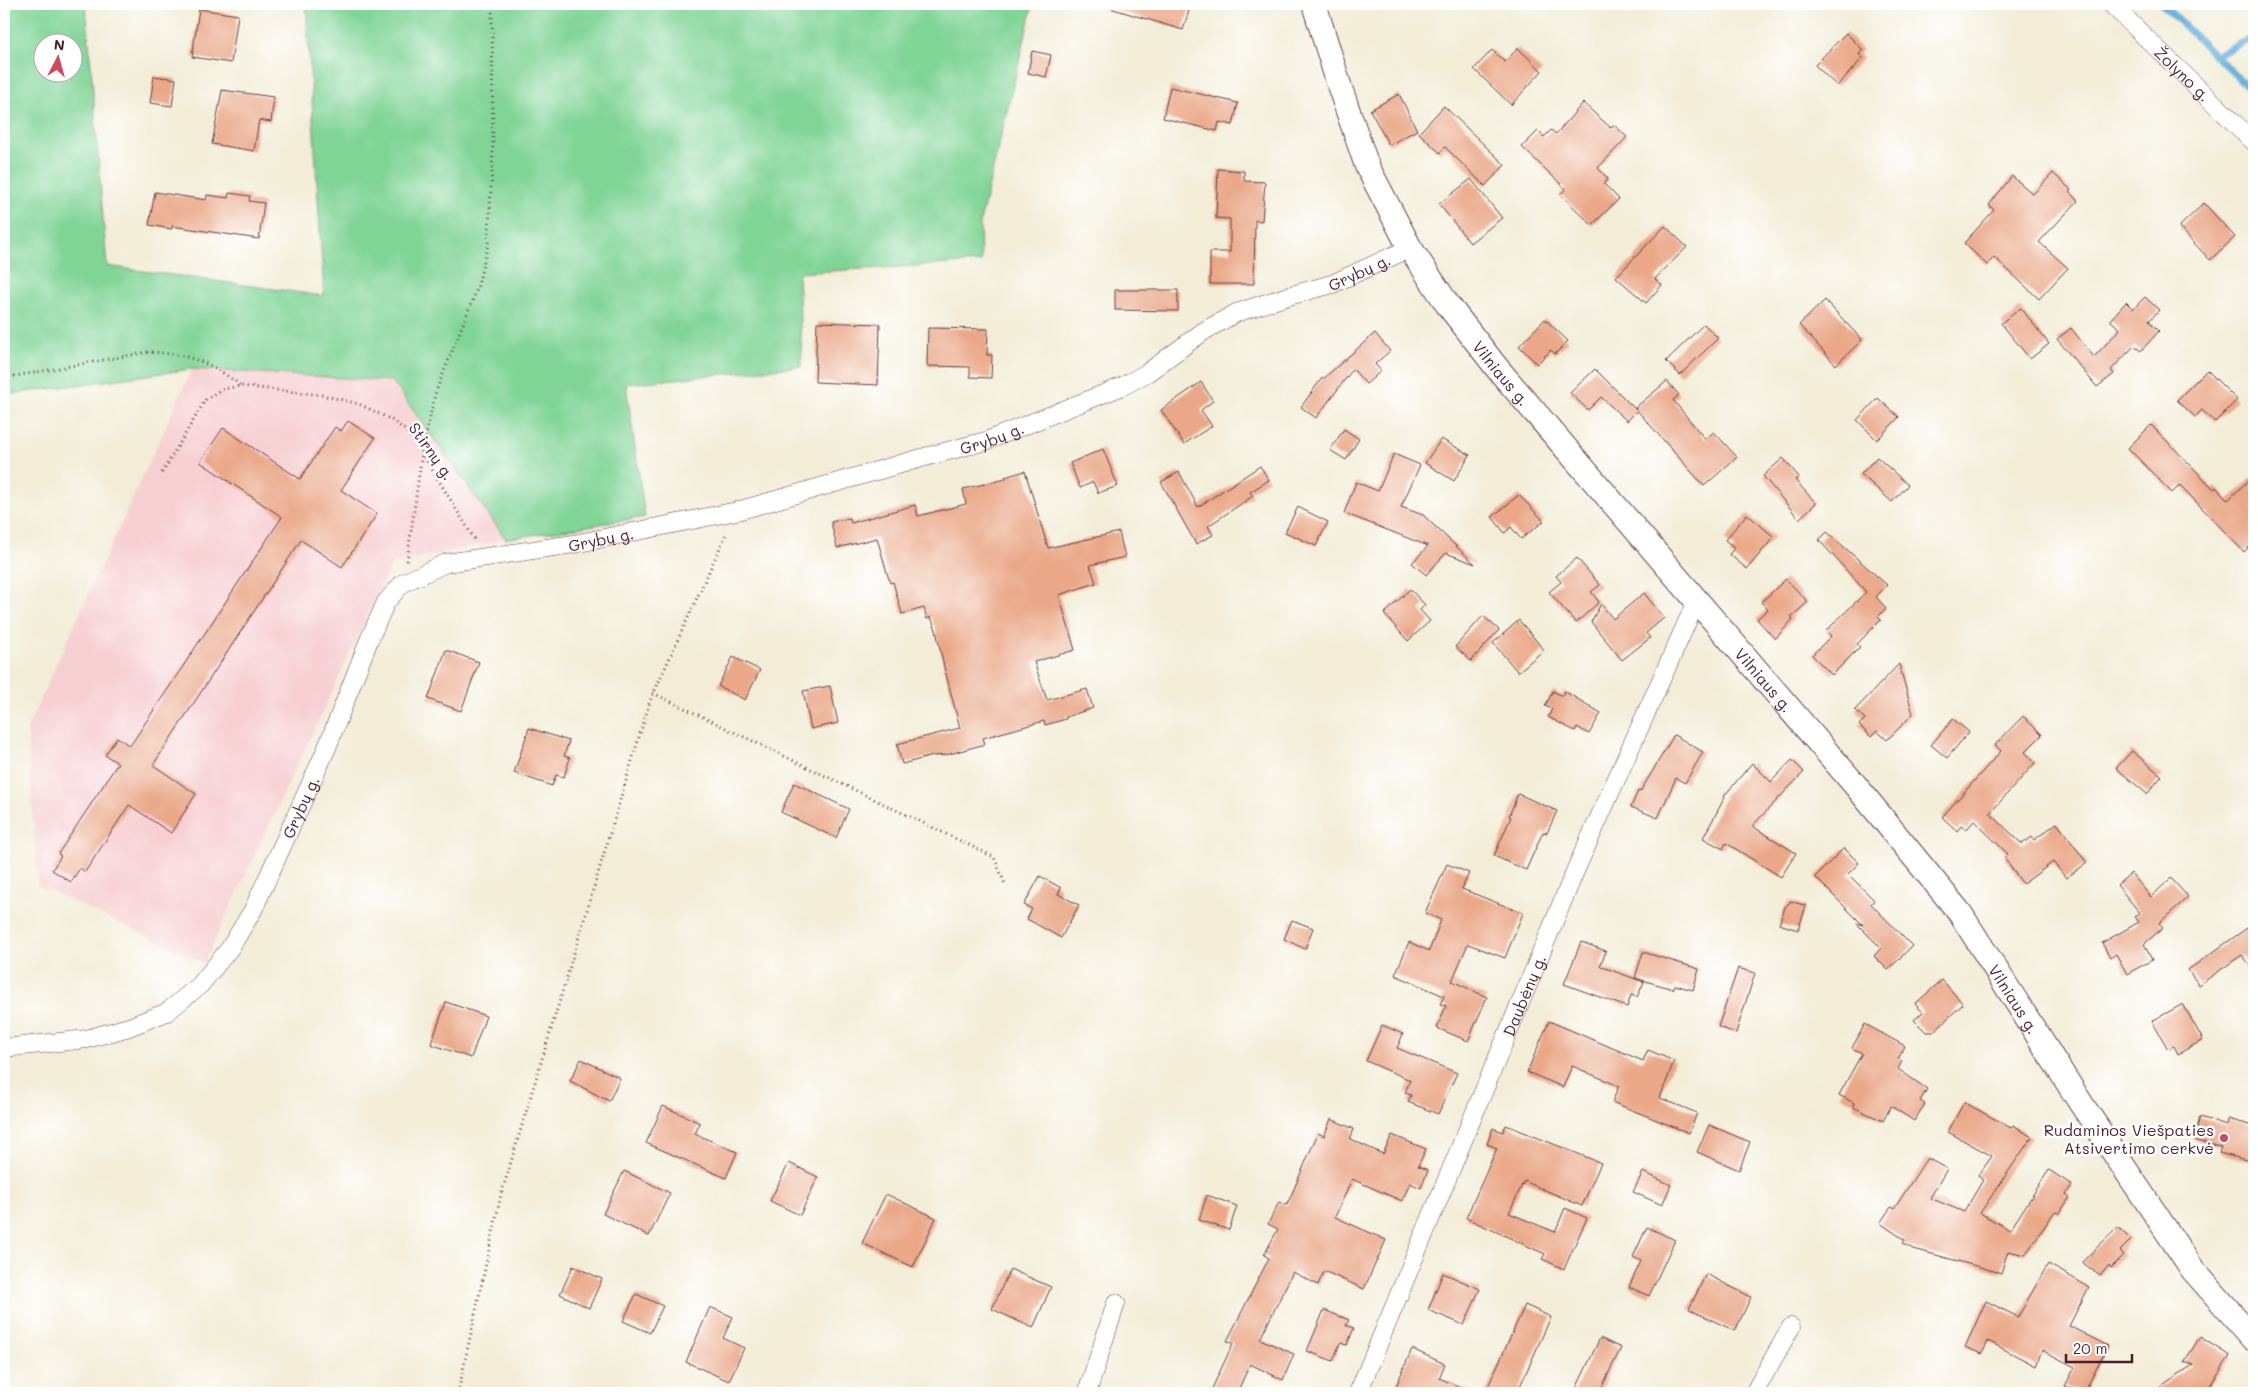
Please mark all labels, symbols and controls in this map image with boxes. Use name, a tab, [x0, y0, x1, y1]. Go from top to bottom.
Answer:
north arrow	[32, 32, 82, 82]
text: N	[53, 35, 66, 55]
street label: Žolyno g.	[2150, 42, 2216, 105]
street label: Grybų g.	[1324, 248, 1393, 295]
street label: Vilniaus g.	[1469, 336, 1535, 410]
street label: Grybų g.	[957, 417, 1027, 458]
street label: Stirnų g.	[405, 418, 459, 484]
street label: Grybų g.	[566, 522, 635, 555]
street label: Vilniaus g.	[1731, 643, 1798, 716]
street label: Grybų g.	[277, 772, 323, 841]
street label: Daubėnų g.	[1497, 951, 1550, 1039]
street label: Vilniaus g.	[1984, 960, 2044, 1037]
place label: Rudaminos Viešpaties Atsivertimo cerkvė	[2044, 1119, 2214, 1158]
marker: Rudaminos Viešpaties Atsivertimo cerkvė	[2218, 1132, 2230, 1144]
scale bar	[2066, 1332, 2132, 1364]
text: 20 m	[2073, 1338, 2107, 1358]

